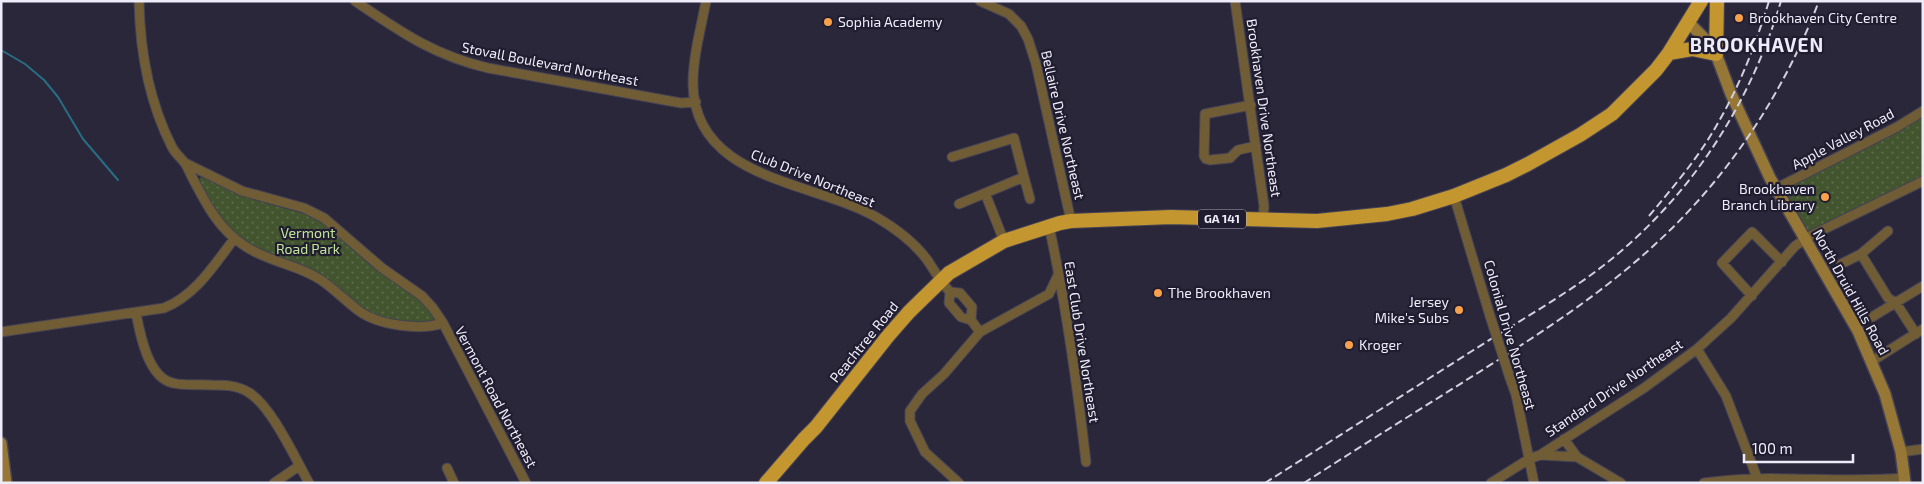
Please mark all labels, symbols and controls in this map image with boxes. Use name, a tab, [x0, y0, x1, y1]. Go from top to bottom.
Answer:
place label: Brookhaven City Centre	[1749, 9, 1897, 26]
marker: Brookhaven City Centre	[1733, 12, 1745, 24]
place label: Sophia Academy	[838, 13, 943, 30]
marker: Sophia Academy	[822, 16, 834, 28]
street label: Brookhaven Drive Northeast	[1244, 18, 1285, 198]
district label: BROOKHAVEN	[1690, 33, 1824, 56]
street label: Stovall Boulevard Northeast	[460, 38, 640, 89]
street label: Bellaire Drive Northeast	[1038, 49, 1089, 201]
street label: Apple Valley Road	[1789, 104, 1897, 173]
street label: Club Drive Northeast	[749, 145, 878, 210]
place label: Brookhaven Branch Library	[1722, 180, 1816, 213]
marker: Brookhaven Branch Library	[1819, 191, 1831, 203]
road number: GA 141	[1198, 210, 1246, 228]
park label: Vermont Road Park	[276, 224, 340, 257]
street label: North Druid Hills Road	[1810, 226, 1893, 358]
street label: Colonial Drive Northeast	[1481, 258, 1540, 412]
street label: East Club Drive Northeast	[1061, 260, 1104, 424]
place label: The Brookhaven	[1168, 284, 1271, 301]
marker: The Brookhaven	[1152, 287, 1164, 299]
place label: Jersey Mike's Subs	[1375, 293, 1450, 326]
street label: Peachtree Road	[826, 298, 902, 386]
marker: Jersey Mike's Subs	[1453, 304, 1465, 316]
street label: Vermont Road Northeast	[452, 323, 541, 470]
street label: Standard Drive Northeast	[1542, 335, 1686, 440]
place label: Kroger	[1359, 336, 1402, 353]
marker: Kroger	[1343, 339, 1355, 351]
scale bar	[1744, 432, 1853, 464]
text: 100 m	[1752, 439, 1793, 457]

